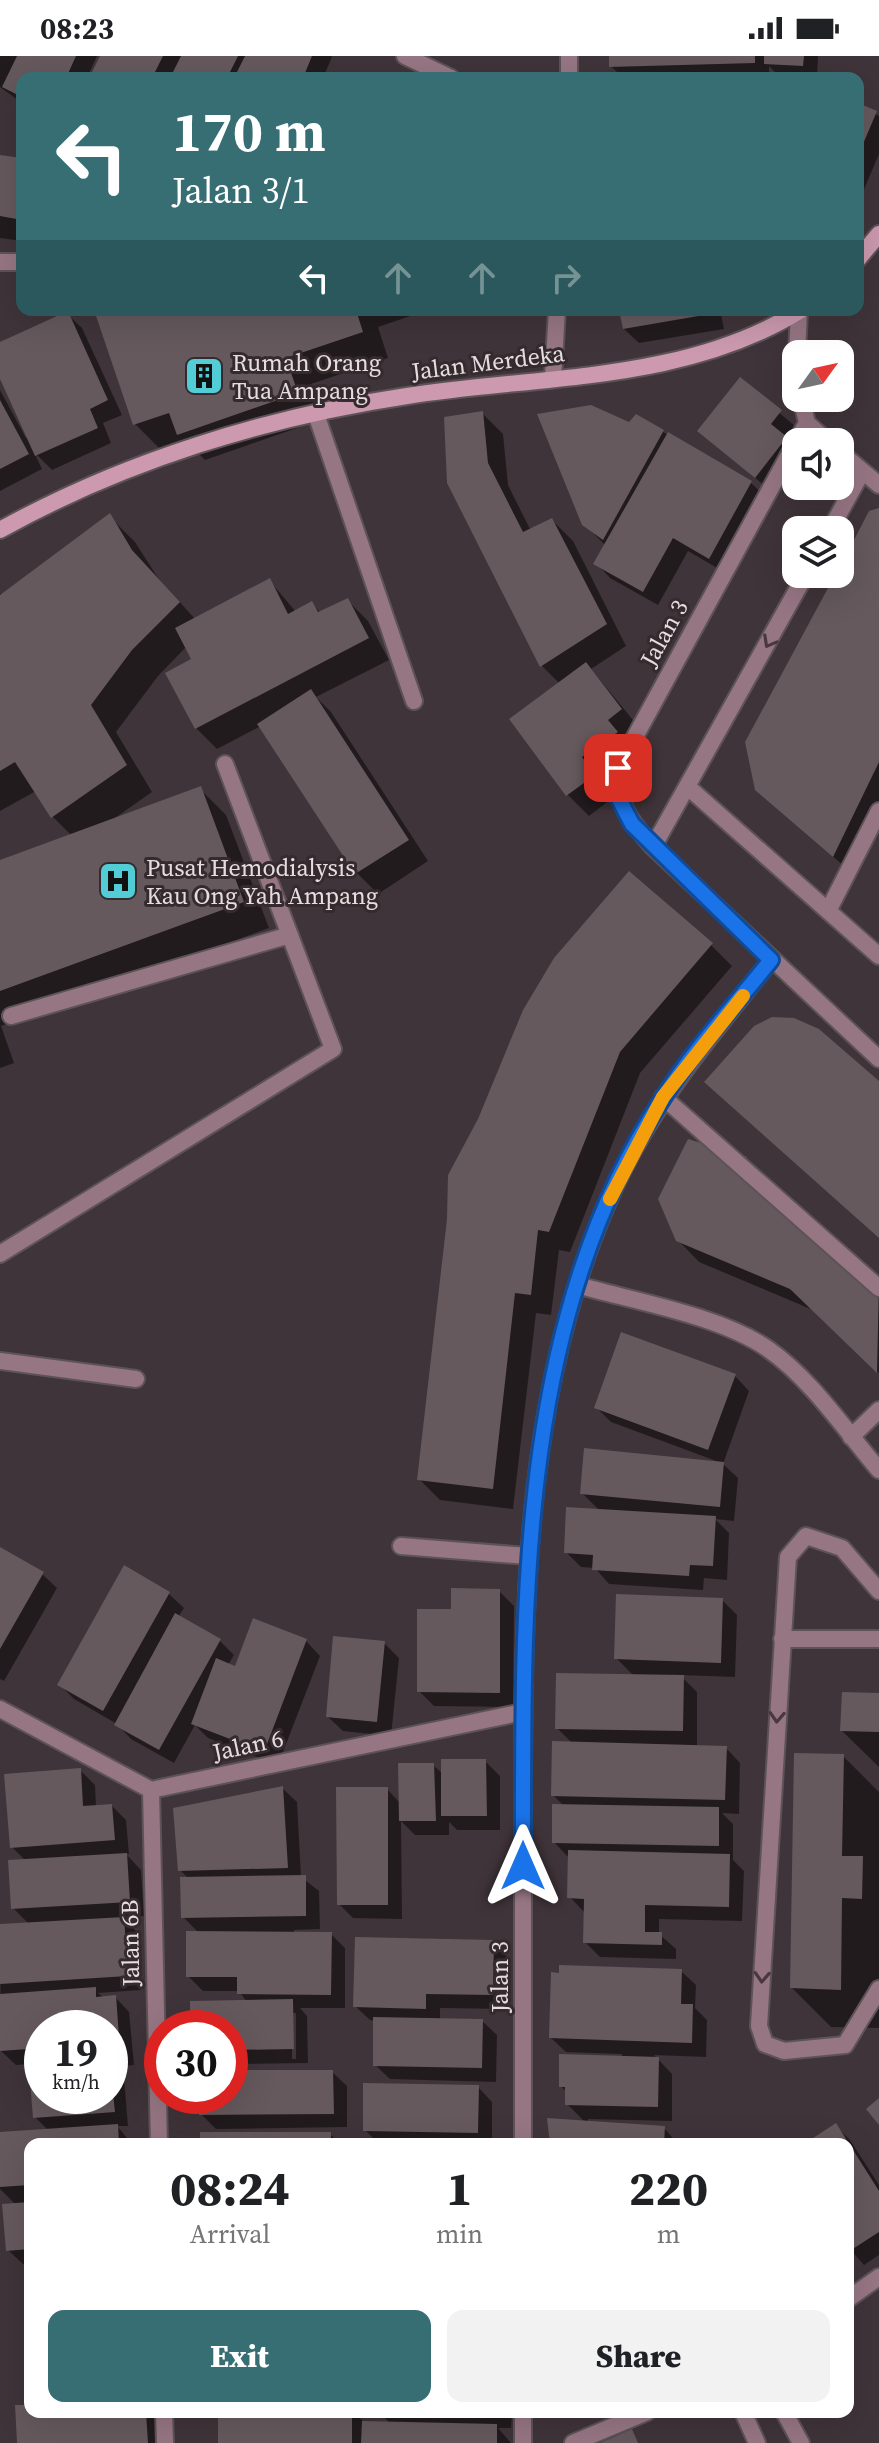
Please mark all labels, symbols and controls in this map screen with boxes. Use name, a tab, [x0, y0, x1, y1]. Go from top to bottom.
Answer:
text: 08:23	[40, 8, 114, 49]
text: 170 m	[172, 93, 326, 170]
icon: left	[40, 104, 144, 208]
text: Jalan 3/1	[172, 166, 309, 215]
icon: left	[292, 256, 336, 300]
icon: ahead	[376, 256, 420, 300]
icon: ahead	[460, 256, 504, 300]
icon: right	[544, 256, 588, 300]
street label: Jalan Merdeka	[409, 336, 567, 388]
north arrow	[782, 340, 854, 412]
map controls	[782, 340, 854, 588]
place label: Rumah Orang Tua Ampang	[232, 346, 381, 407]
building icon: Rumah Orang Tua Ampang	[183, 355, 225, 397]
button: sound	[782, 428, 854, 500]
button: layers	[782, 516, 854, 588]
street label: Jalan 3	[632, 594, 696, 673]
one-way arrow	[763, 634, 778, 649]
pin	[584, 734, 652, 802]
icon: arrive	[596, 746, 640, 790]
place label: Pusat Hemodialysis Kau Ong Yah Ampang	[146, 851, 378, 912]
hospital icon: Pusat Hemodialysis Kau Ong Yah Ampang	[97, 860, 139, 902]
one-way arrow	[769, 1711, 786, 1724]
street label: Jalan 6	[209, 1721, 287, 1769]
position arrow	[481, 1824, 565, 1908]
street label: Jalan 6B	[113, 1899, 147, 1988]
street label: Jalan 3	[483, 1941, 516, 2014]
one-way arrow	[754, 1971, 771, 1984]
speed limit sign: 30	[144, 2010, 248, 2114]
text: 19	[54, 2025, 98, 2079]
text: km/h	[52, 2068, 100, 2096]
text: 08:24	[170, 2155, 290, 2221]
text: 1	[446, 2155, 473, 2221]
text: 220	[629, 2155, 708, 2221]
text: Arrival	[190, 2216, 270, 2252]
text: min	[436, 2216, 483, 2252]
text: m	[657, 2216, 680, 2252]
button: Exit	[48, 2310, 431, 2402]
button: Share	[447, 2310, 830, 2402]

